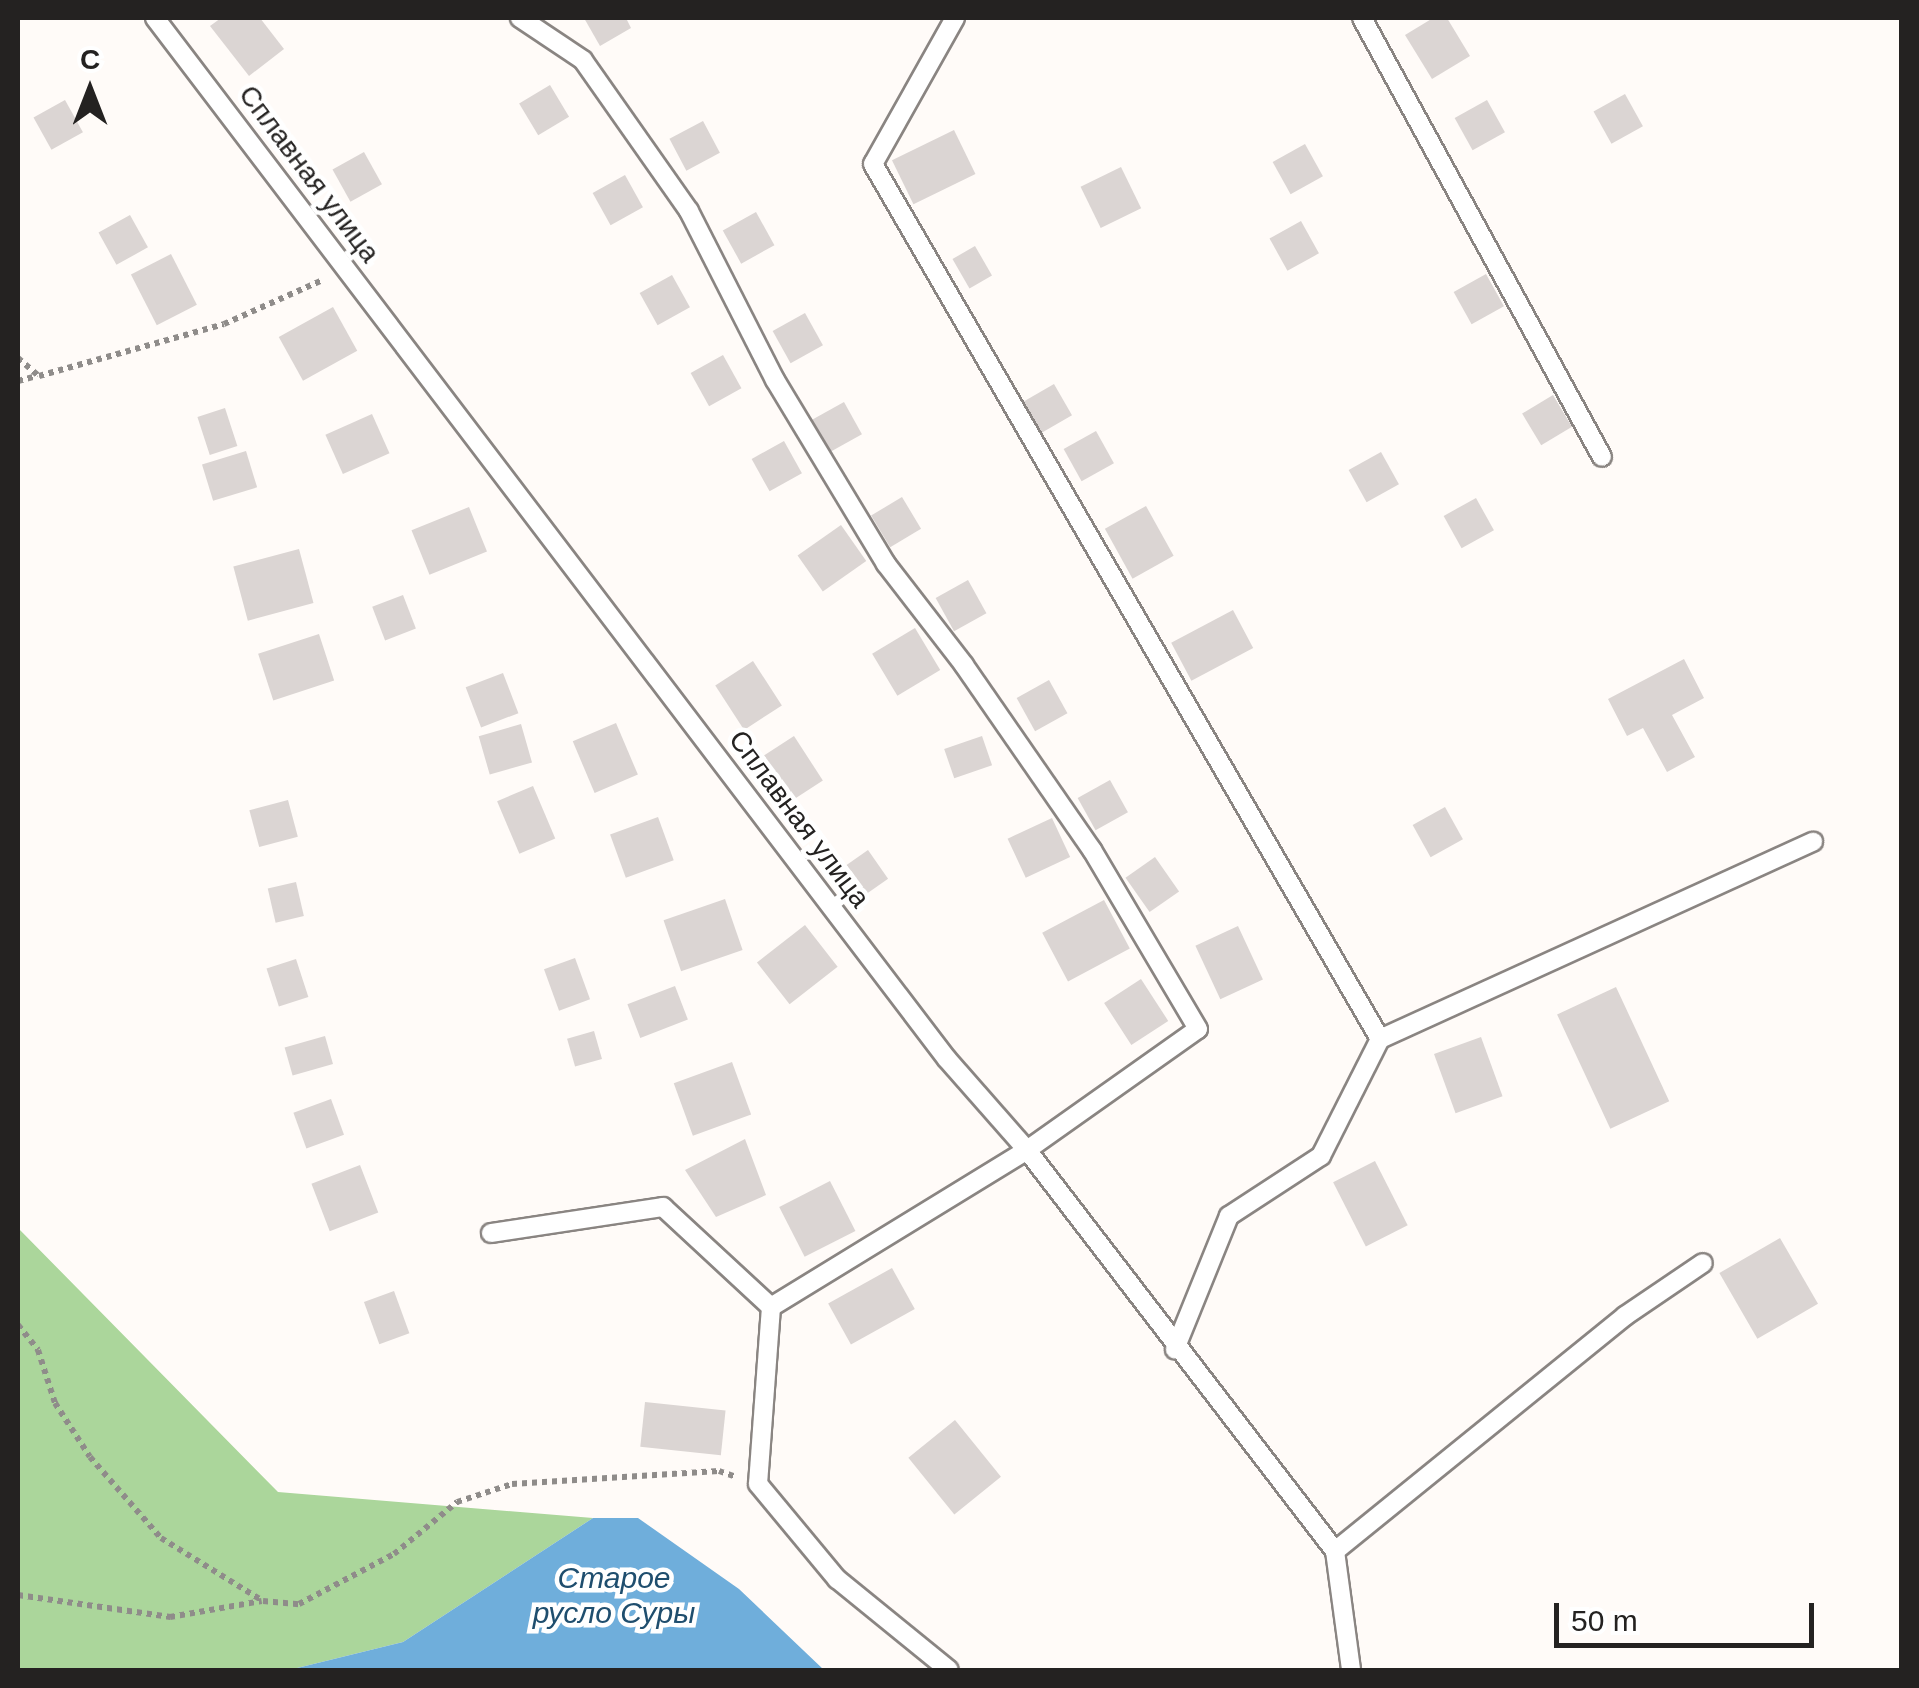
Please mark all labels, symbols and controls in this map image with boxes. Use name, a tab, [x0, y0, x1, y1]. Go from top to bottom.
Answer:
north arrow	[40, 40, 140, 140]
text: С	[80, 44, 100, 75]
street label: Сплавная улица	[231, 79, 387, 269]
street label: Сплавная улица	[721, 724, 877, 914]
water label: Старое русло Суры	[533, 1560, 695, 1630]
scale bar	[1559, 1583, 1819, 1645]
text: 50 m	[1571, 1604, 1638, 1637]

